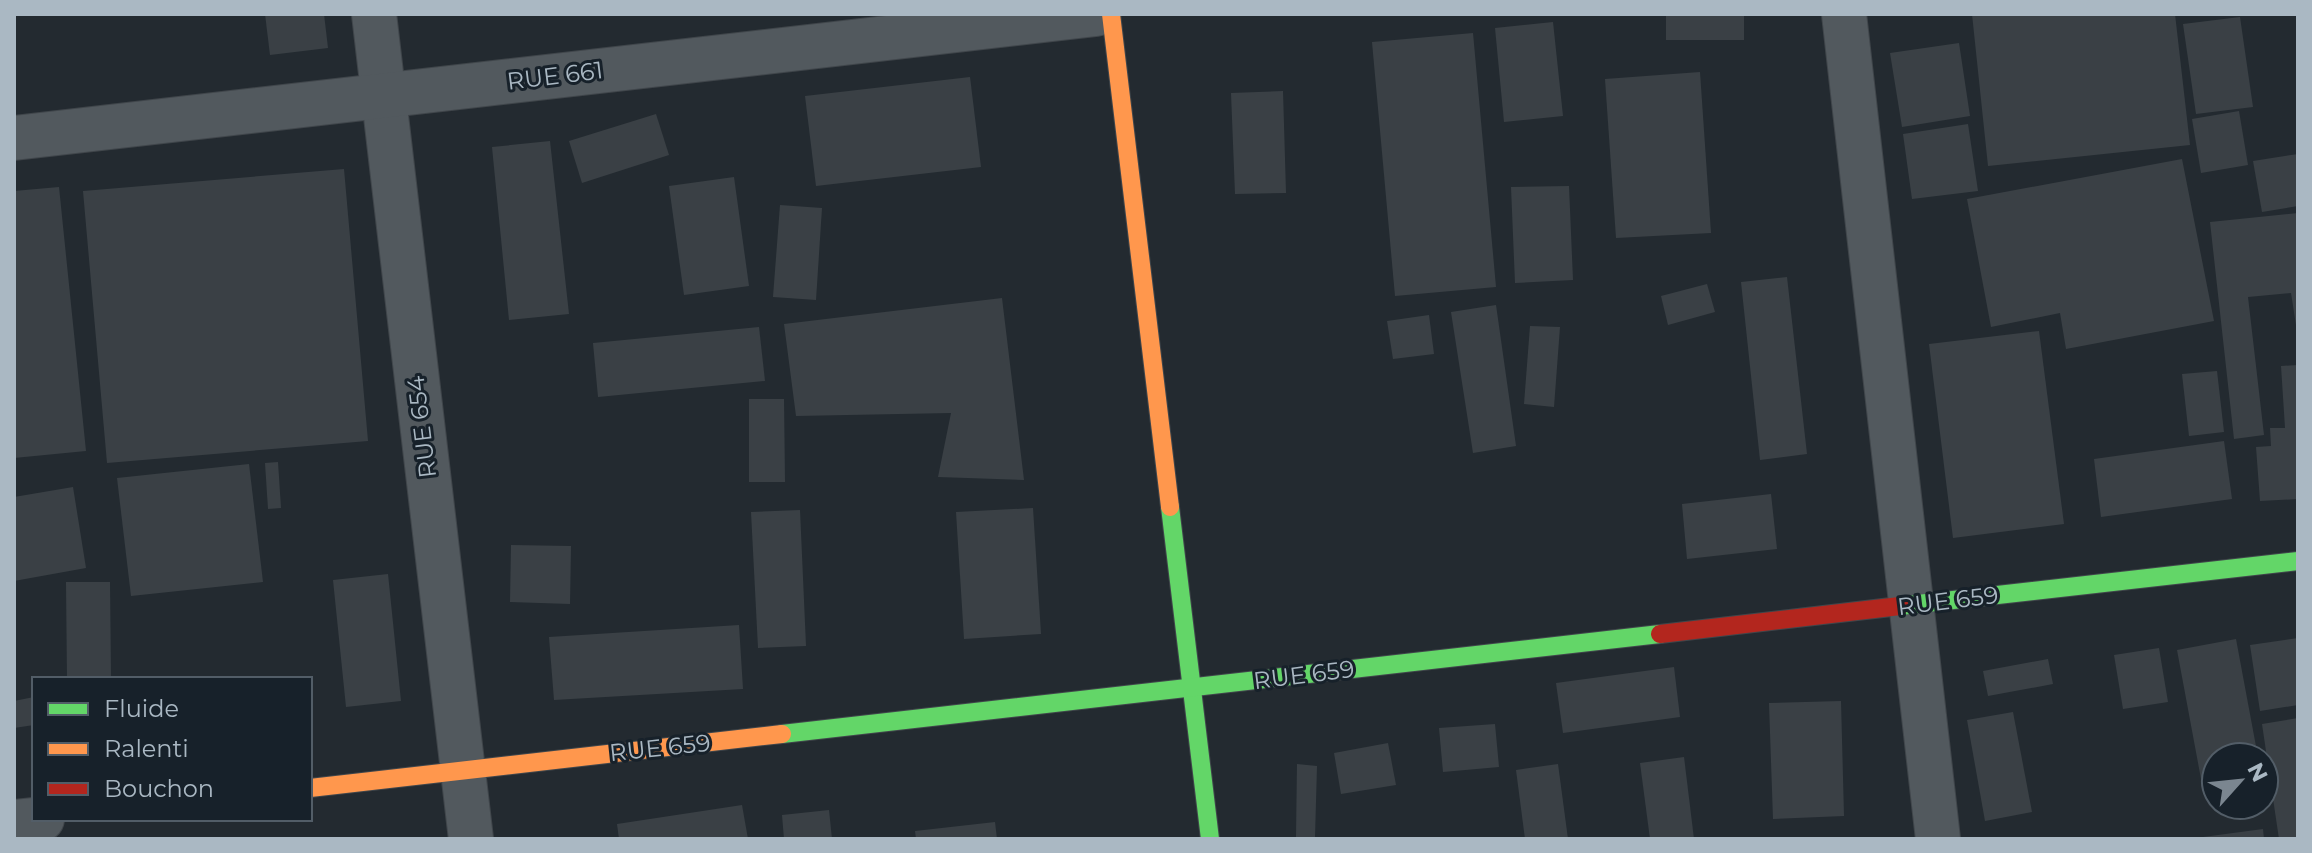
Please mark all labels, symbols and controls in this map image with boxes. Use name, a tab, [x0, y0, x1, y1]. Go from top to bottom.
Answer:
street label: RUE 661	[505, 55, 605, 96]
street label: RUE 654	[401, 374, 442, 480]
street label: RUE 659	[1896, 580, 2000, 621]
street label: RUE 659	[1252, 654, 1356, 695]
legend	[32, 677, 312, 821]
text: Fluide	[104, 694, 179, 723]
street label: RUE 659	[608, 728, 712, 767]
text: Ralenti	[104, 734, 189, 763]
north arrow	[2200, 741, 2280, 821]
text: N	[2241, 758, 2273, 786]
text: Bouchon	[104, 774, 214, 803]

